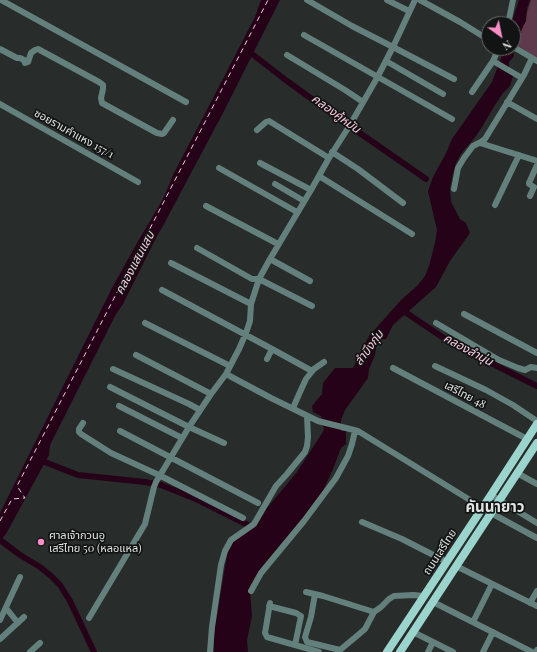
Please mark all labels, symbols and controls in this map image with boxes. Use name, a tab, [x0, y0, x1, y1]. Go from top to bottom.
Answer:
north arrow	[481, 16, 521, 56]
text: N	[500, 37, 515, 54]
water label: คลองคู้หมัน	[309, 92, 363, 136]
street label: ซอยรามคำแหง 157/1	[32, 107, 116, 161]
water label: คลองแสนแสบ	[112, 229, 158, 297]
water label: ลำบึงกุ่ม	[351, 328, 387, 368]
water label: คลองลำนุ่น	[441, 331, 495, 369]
street label: เสรีไทย 48	[442, 379, 488, 411]
district label: คันนายาว	[465, 498, 525, 516]
street label: ถนนเสรีไทย	[420, 527, 460, 577]
place label: ศาลเจ้ากวนอู เสรีไทย 50 (หลอแหล)	[49, 529, 142, 555]
marker: ศาลเจ้ากวนอู เสรีไทย 50 (หลอแหล)	[36, 537, 46, 547]

